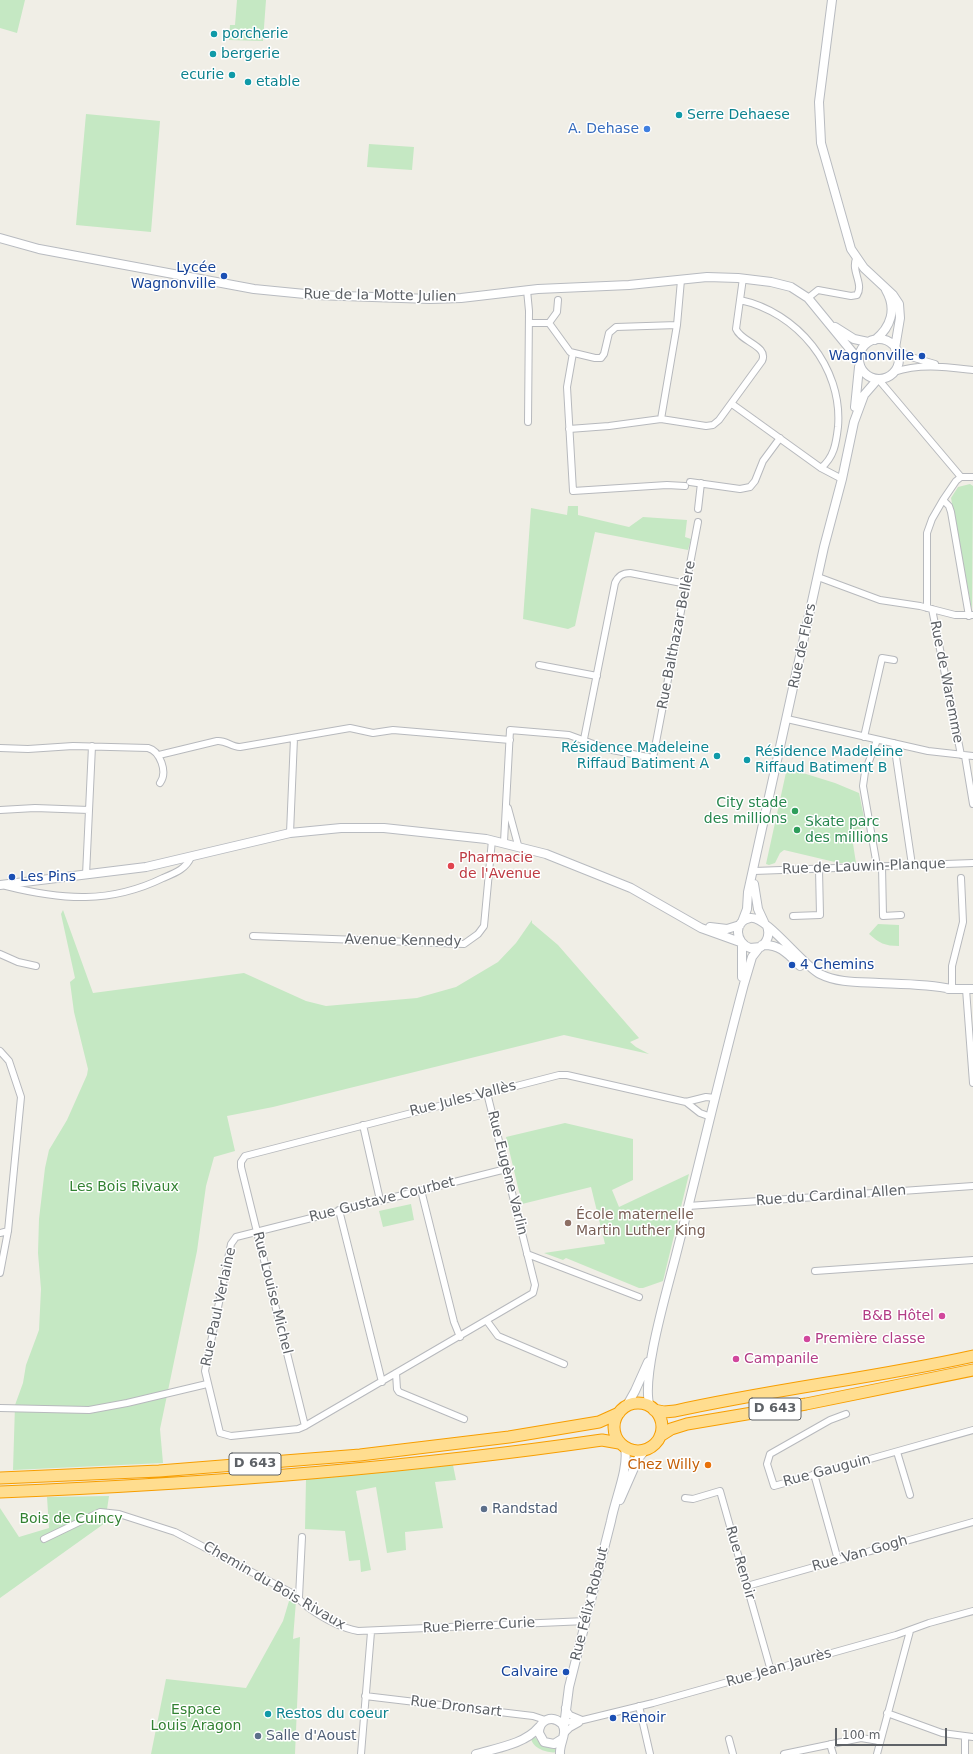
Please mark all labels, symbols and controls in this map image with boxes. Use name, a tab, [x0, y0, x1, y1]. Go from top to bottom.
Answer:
place label: porcherie	[222, 26, 288, 42]
marker: porcherie	[209, 29, 219, 39]
place label: bergerie	[221, 46, 280, 62]
marker: bergerie	[208, 49, 218, 59]
place label: ecurie	[181, 67, 224, 83]
marker: ecurie	[227, 70, 237, 80]
place label: etable	[256, 74, 300, 90]
marker: etable	[243, 77, 253, 87]
place label: Serre Dehaese	[687, 107, 790, 123]
marker: Serre Dehaese	[674, 110, 684, 120]
place label: A. Dehase	[568, 121, 639, 137]
marker: A. Dehase	[642, 124, 652, 134]
place label: Lycée Wagnonville	[131, 260, 216, 292]
marker: Lycée Wagnonville	[219, 271, 229, 281]
street label: Rue de la Motte Julien	[303, 286, 457, 306]
place label: Wagnonville	[829, 348, 914, 364]
marker: Wagnonville	[917, 351, 927, 361]
street label: Rue Balthazar Bellère	[654, 559, 700, 711]
street label: Rue de Flers	[786, 602, 820, 690]
street label: Rue de Waremme	[926, 619, 966, 745]
place label: Résidence Madeleine Riffaud Batiment A	[561, 740, 709, 772]
place label: Résidence Madeleine Riffaud Batiment B	[755, 744, 903, 776]
marker: Résidence Madeleine Riffaud Batiment A	[712, 751, 722, 761]
marker: Résidence Madeleine Riffaud Batiment B	[742, 755, 752, 765]
place label: City stade des millions	[704, 795, 787, 828]
marker: City stade des millions	[790, 806, 800, 816]
place label: Skate parc des millions	[805, 814, 888, 846]
marker: Skate parc des millions	[792, 825, 802, 835]
place label: Pharmacie de l'Avenue	[459, 850, 541, 882]
street label: Rue de Lauwin-Planque	[782, 856, 946, 878]
marker: Pharmacie de l'Avenue	[446, 861, 456, 871]
place label: Les Pins	[20, 869, 76, 885]
marker: Les Pins	[7, 872, 17, 882]
street label: Avenue Kennedy	[344, 932, 462, 950]
place label: 4 Chemins	[800, 957, 874, 973]
marker: 4 Chemins	[787, 960, 797, 970]
street label: Rue Jules Vallès	[408, 1078, 518, 1120]
street label: Rue Eugène Varlin	[483, 1109, 531, 1237]
street label: Rue Gustave Courbet	[307, 1174, 457, 1226]
park label: Les Bois Rivaux	[69, 1179, 179, 1195]
street label: Rue du Cardinal Allen	[755, 1182, 907, 1210]
place label: École maternelle Martin Luther King	[576, 1207, 706, 1240]
marker: École maternelle Martin Luther King	[563, 1218, 573, 1228]
street label: Rue Louise Michel	[249, 1230, 295, 1356]
street label: Rue Paul Verlaine	[198, 1246, 240, 1368]
place label: B&B Hôtel	[862, 1308, 934, 1324]
marker: B&B Hôtel	[937, 1311, 947, 1321]
place label: Première classe	[815, 1331, 925, 1347]
marker: Première classe	[802, 1334, 812, 1344]
place label: Campanile	[744, 1351, 819, 1367]
marker: Campanile	[731, 1354, 741, 1364]
road number: D 643	[749, 1398, 801, 1420]
street label: Rue Gauguin	[781, 1451, 873, 1491]
road number: D 643	[229, 1453, 281, 1475]
place label: Chez Willy	[627, 1457, 700, 1473]
marker: Chez Willy	[703, 1460, 713, 1470]
place label: Randstad	[492, 1501, 558, 1517]
marker: Randstad	[479, 1504, 489, 1514]
park label: Bois de Cuincy	[19, 1511, 123, 1527]
street label: Rue Renoir	[721, 1524, 759, 1602]
street label: Rue Van Gogh	[810, 1532, 910, 1576]
street label: Chemin du Bois Rivaux	[200, 1538, 348, 1634]
street label: Rue Félix Robaut	[568, 1545, 612, 1663]
street label: Rue Pierre Curie	[422, 1615, 536, 1637]
street label: Rue Jean Jaurès	[724, 1645, 834, 1691]
place label: Calvaire	[501, 1664, 558, 1680]
marker: Calvaire	[561, 1667, 571, 1677]
street label: Rue Dronsart	[409, 1693, 503, 1721]
park label: Espace Louis Aragon	[151, 1702, 241, 1734]
place label: Restos du coeur	[276, 1706, 389, 1722]
marker: Restos du coeur	[263, 1709, 273, 1719]
place label: Renoir	[621, 1710, 666, 1726]
marker: Renoir	[608, 1713, 618, 1723]
scale bar	[837, 1720, 949, 1746]
place label: Salle d'Aoust	[266, 1728, 357, 1744]
text: 100 m	[842, 1728, 880, 1742]
marker: Salle d'Aoust	[253, 1731, 263, 1741]

